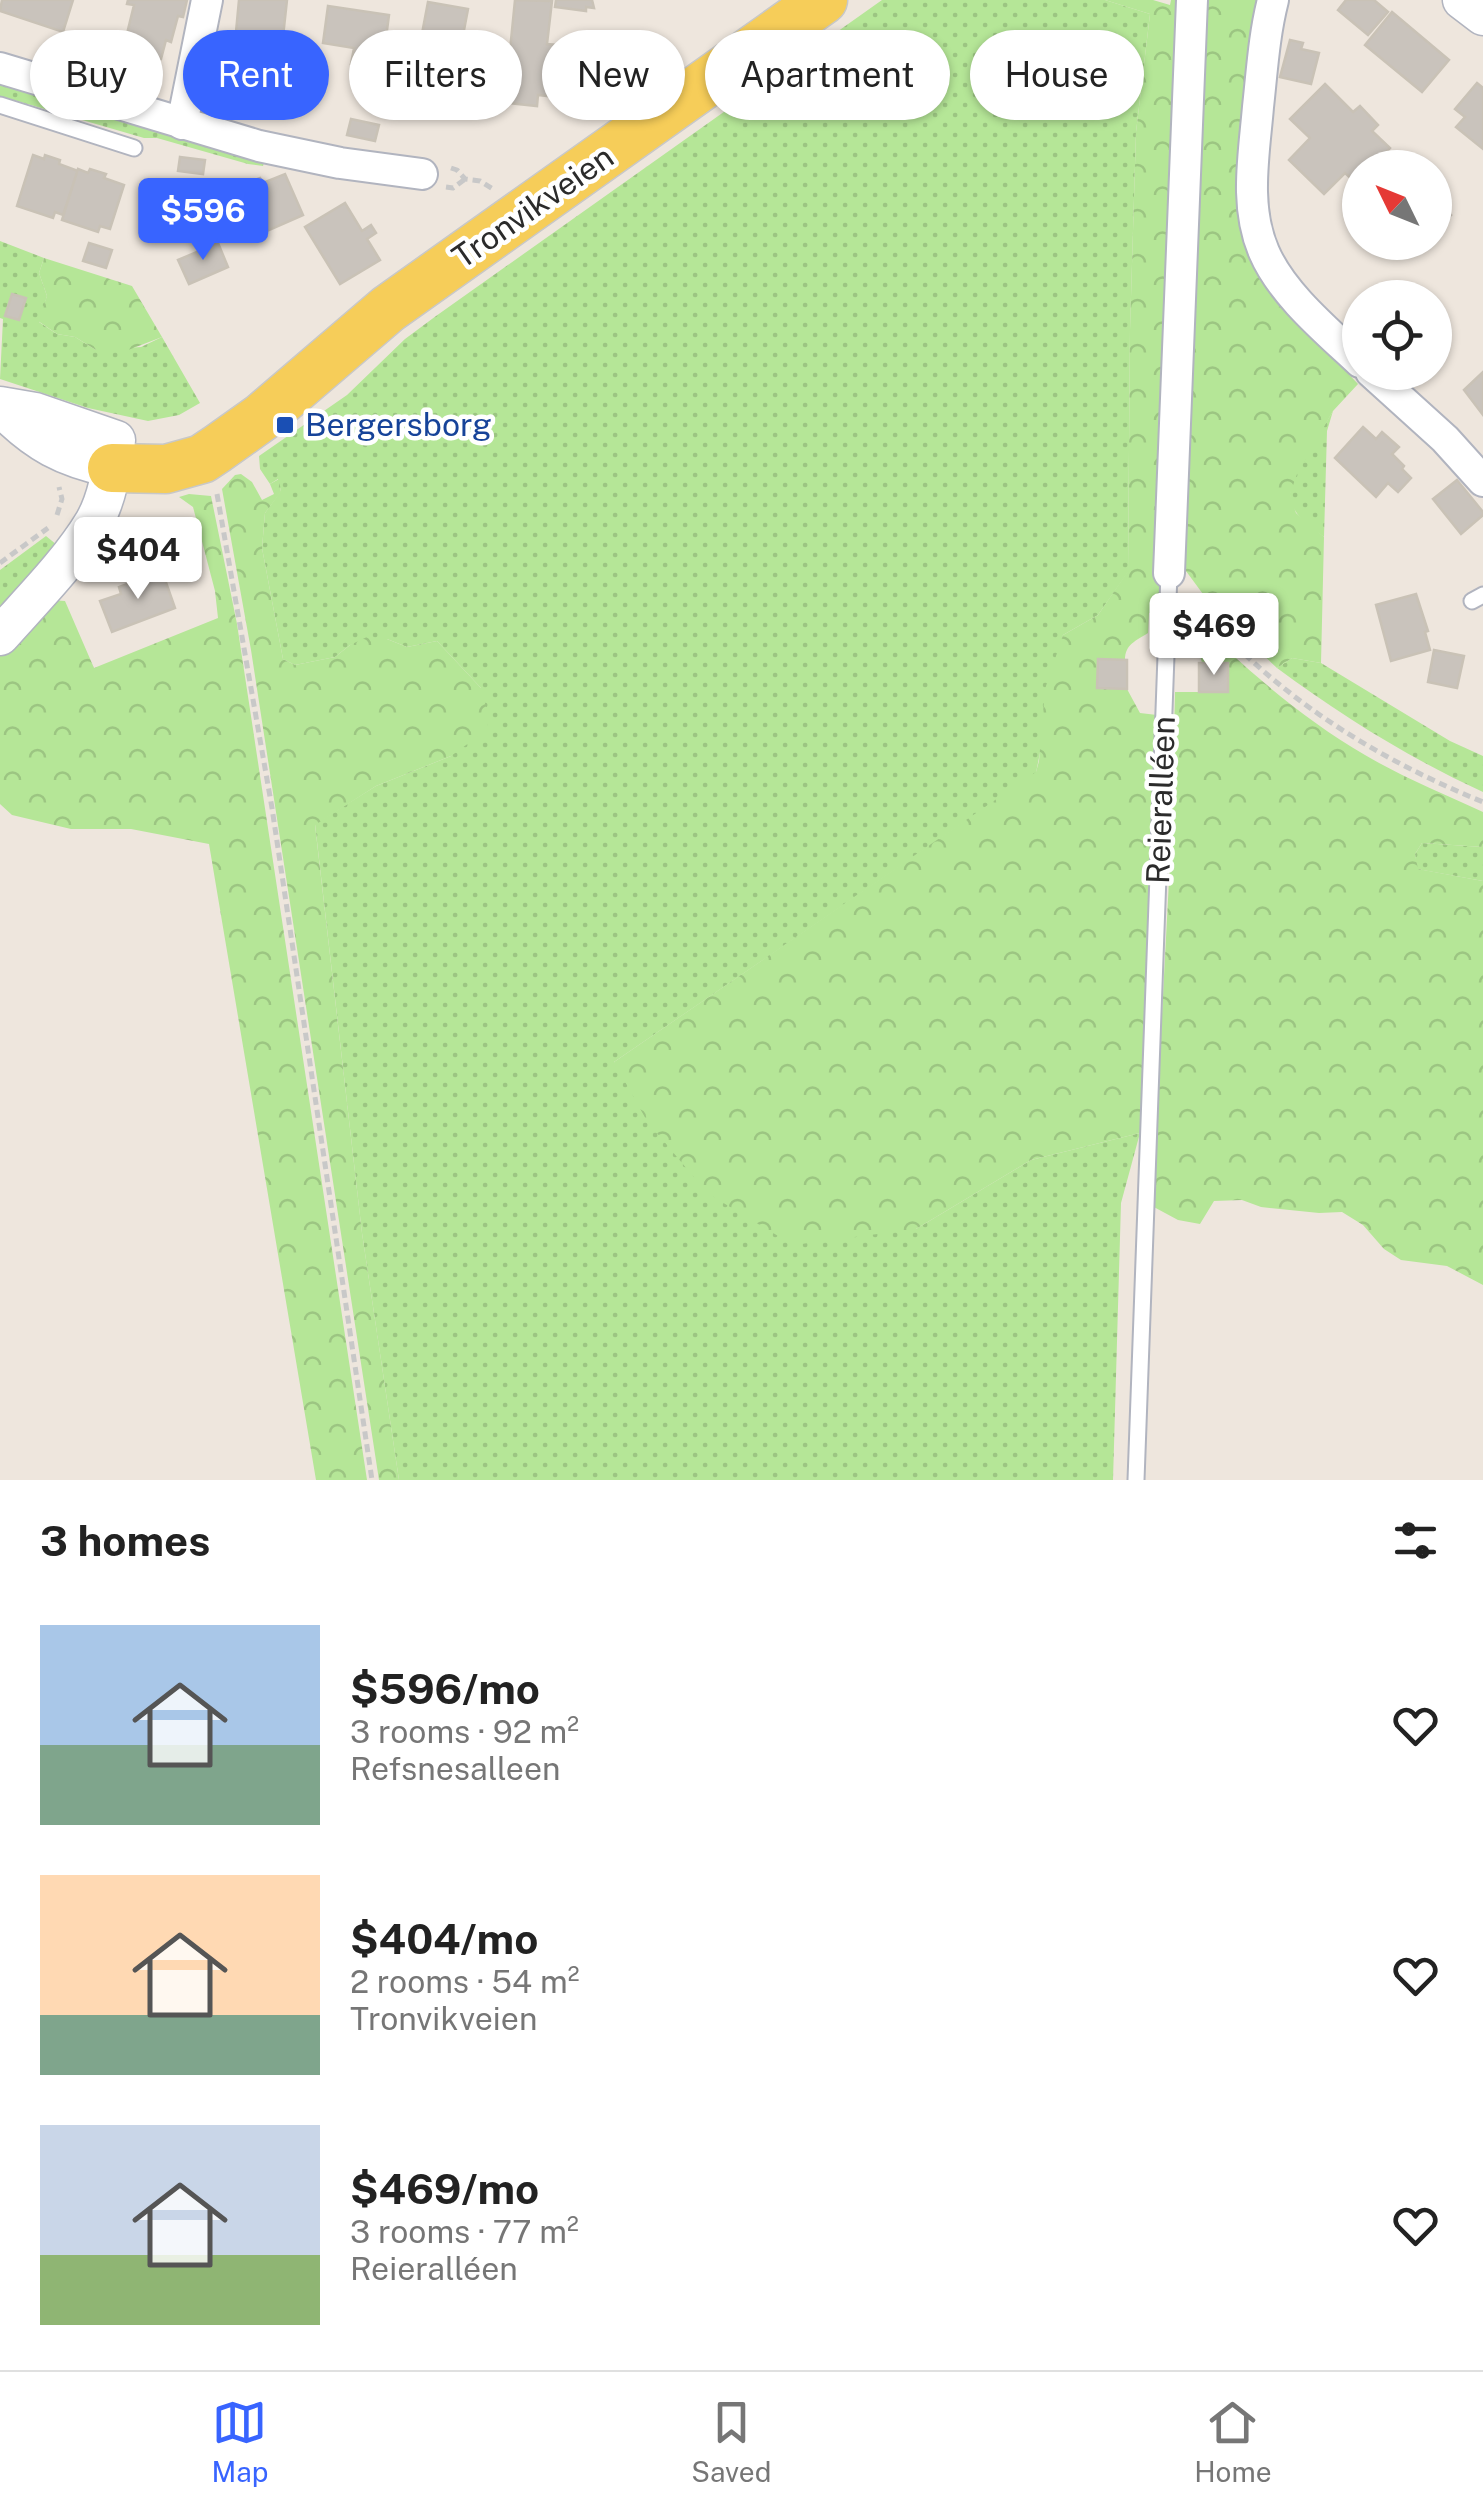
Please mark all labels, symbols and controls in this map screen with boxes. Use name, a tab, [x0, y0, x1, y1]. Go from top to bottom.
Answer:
chip: Buy	[30, 30, 163, 120]
chip: Rent	[183, 30, 329, 120]
chip: Filters	[349, 30, 522, 120]
chip: New	[542, 30, 685, 120]
chip: Apartment	[705, 30, 950, 120]
chip: House	[970, 30, 1144, 120]
street label: Tronvikveien	[445, 138, 620, 275]
north arrow	[1342, 150, 1452, 260]
map controls	[1342, 150, 1452, 390]
pin: $596	[144, 178, 262, 263]
text: $596	[160, 192, 246, 229]
button: locate	[1342, 280, 1452, 390]
place label: Bergersborg	[305, 406, 492, 443]
marker: Bergersborg	[274, 414, 296, 436]
pin: $404	[79, 517, 197, 602]
text: $404	[96, 531, 180, 568]
pin: $469	[1155, 593, 1273, 678]
text: $469	[1172, 607, 1256, 644]
street label: Reieralléen	[1139, 716, 1182, 884]
icon: filters	[1388, 1513, 1443, 1568]
text: 3 homes	[40, 1516, 210, 1565]
text: $596/mo	[350, 1664, 540, 1713]
icon: home	[120, 1665, 240, 1785]
icon: heart	[1388, 1698, 1443, 1753]
text: 3 rooms · 92 m²	[350, 1713, 579, 1750]
text: Refsnesalleen	[350, 1750, 561, 1787]
text: $404/mo	[350, 1914, 538, 1963]
icon: home	[120, 1915, 240, 2035]
icon: heart	[1388, 1948, 1443, 2003]
text: 2 rooms · 54 m²	[350, 1963, 579, 2000]
text: Tronvikveien	[350, 2000, 537, 2037]
text: $469/mo	[350, 2164, 539, 2213]
icon: home	[120, 2165, 240, 2285]
icon: heart	[1388, 2198, 1443, 2253]
text: 3 rooms · 77 m²	[350, 2213, 579, 2250]
text: Reieralléen	[350, 2250, 518, 2287]
tab: Map	[211, 2395, 268, 2488]
tab: Saved	[691, 2395, 771, 2488]
tab: Home	[1194, 2395, 1272, 2488]

